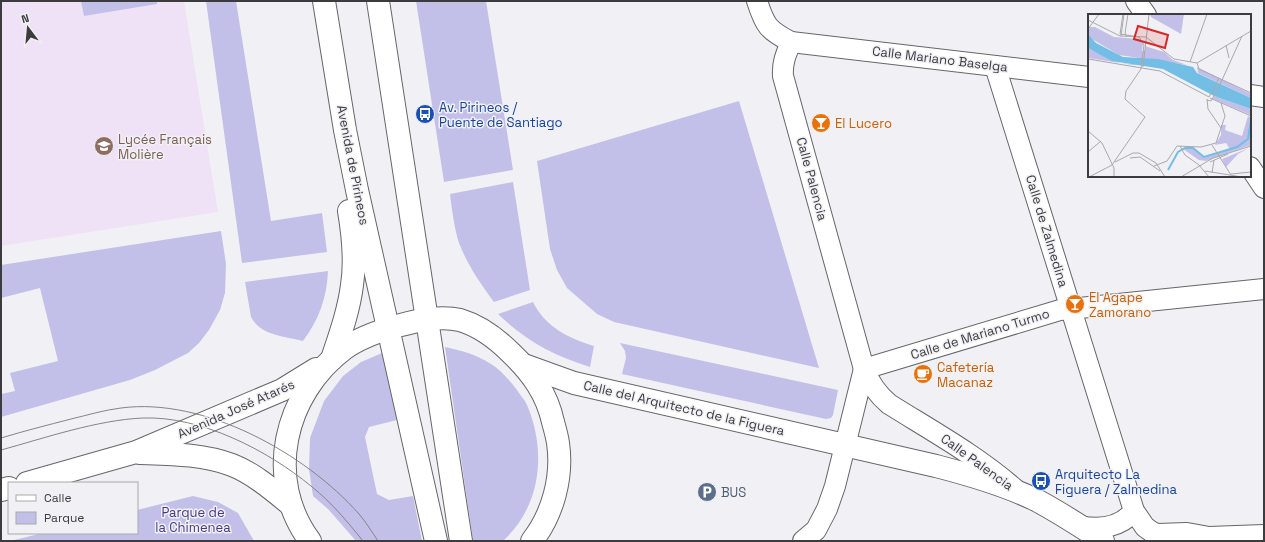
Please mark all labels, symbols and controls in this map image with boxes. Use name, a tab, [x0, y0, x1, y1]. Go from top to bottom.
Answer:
north arrow	[8, 8, 48, 48]
text: N	[20, 11, 31, 26]
inset map	[1088, 14, 1251, 177]
street label: Calle Mariano Baselga	[871, 42, 1009, 76]
place label: Av. Pirineos / Puente de Santiago	[439, 99, 563, 131]
bus stop icon: Av. Pirineos / Puente de Santiago	[414, 103, 436, 125]
street label: Avenida de Pirineos	[333, 104, 373, 227]
bar icon: El Lucero	[810, 112, 832, 134]
place label: El Lucero	[835, 115, 892, 132]
place label: Lycée Français Molière	[118, 131, 212, 163]
school or university icon: Lycée Français Molière	[93, 135, 115, 157]
street label: Calle Palencia	[793, 135, 831, 223]
street label: Calle de Zalmedina	[1022, 173, 1072, 290]
place label: El Agape Zamorano	[1089, 289, 1151, 321]
bar icon: El Agape Zamorano	[1064, 293, 1086, 315]
street label: Calle de Mariano Turmo	[908, 305, 1052, 363]
place label: Cafetería Macanaz	[937, 359, 995, 391]
cafe icon: Cafetería Macanaz	[912, 363, 934, 385]
street label: Avenida José Atarés	[175, 375, 297, 442]
street label: Calle del Arquitecto de la Figuera	[582, 377, 787, 440]
street label: Calle Palencia	[937, 430, 1017, 494]
place label: Arquitecto La Figuera / Zalmedina	[1055, 466, 1177, 498]
bus stop icon: Arquitecto La Figuera / Zalmedina	[1030, 470, 1052, 492]
parking icon: BUS	[696, 481, 718, 503]
legend	[8, 482, 138, 534]
place label: BUS	[721, 484, 746, 501]
text: Calle	[44, 490, 72, 506]
park label: Parque de la Chimenea	[155, 504, 231, 536]
text: Parque	[44, 510, 84, 526]

